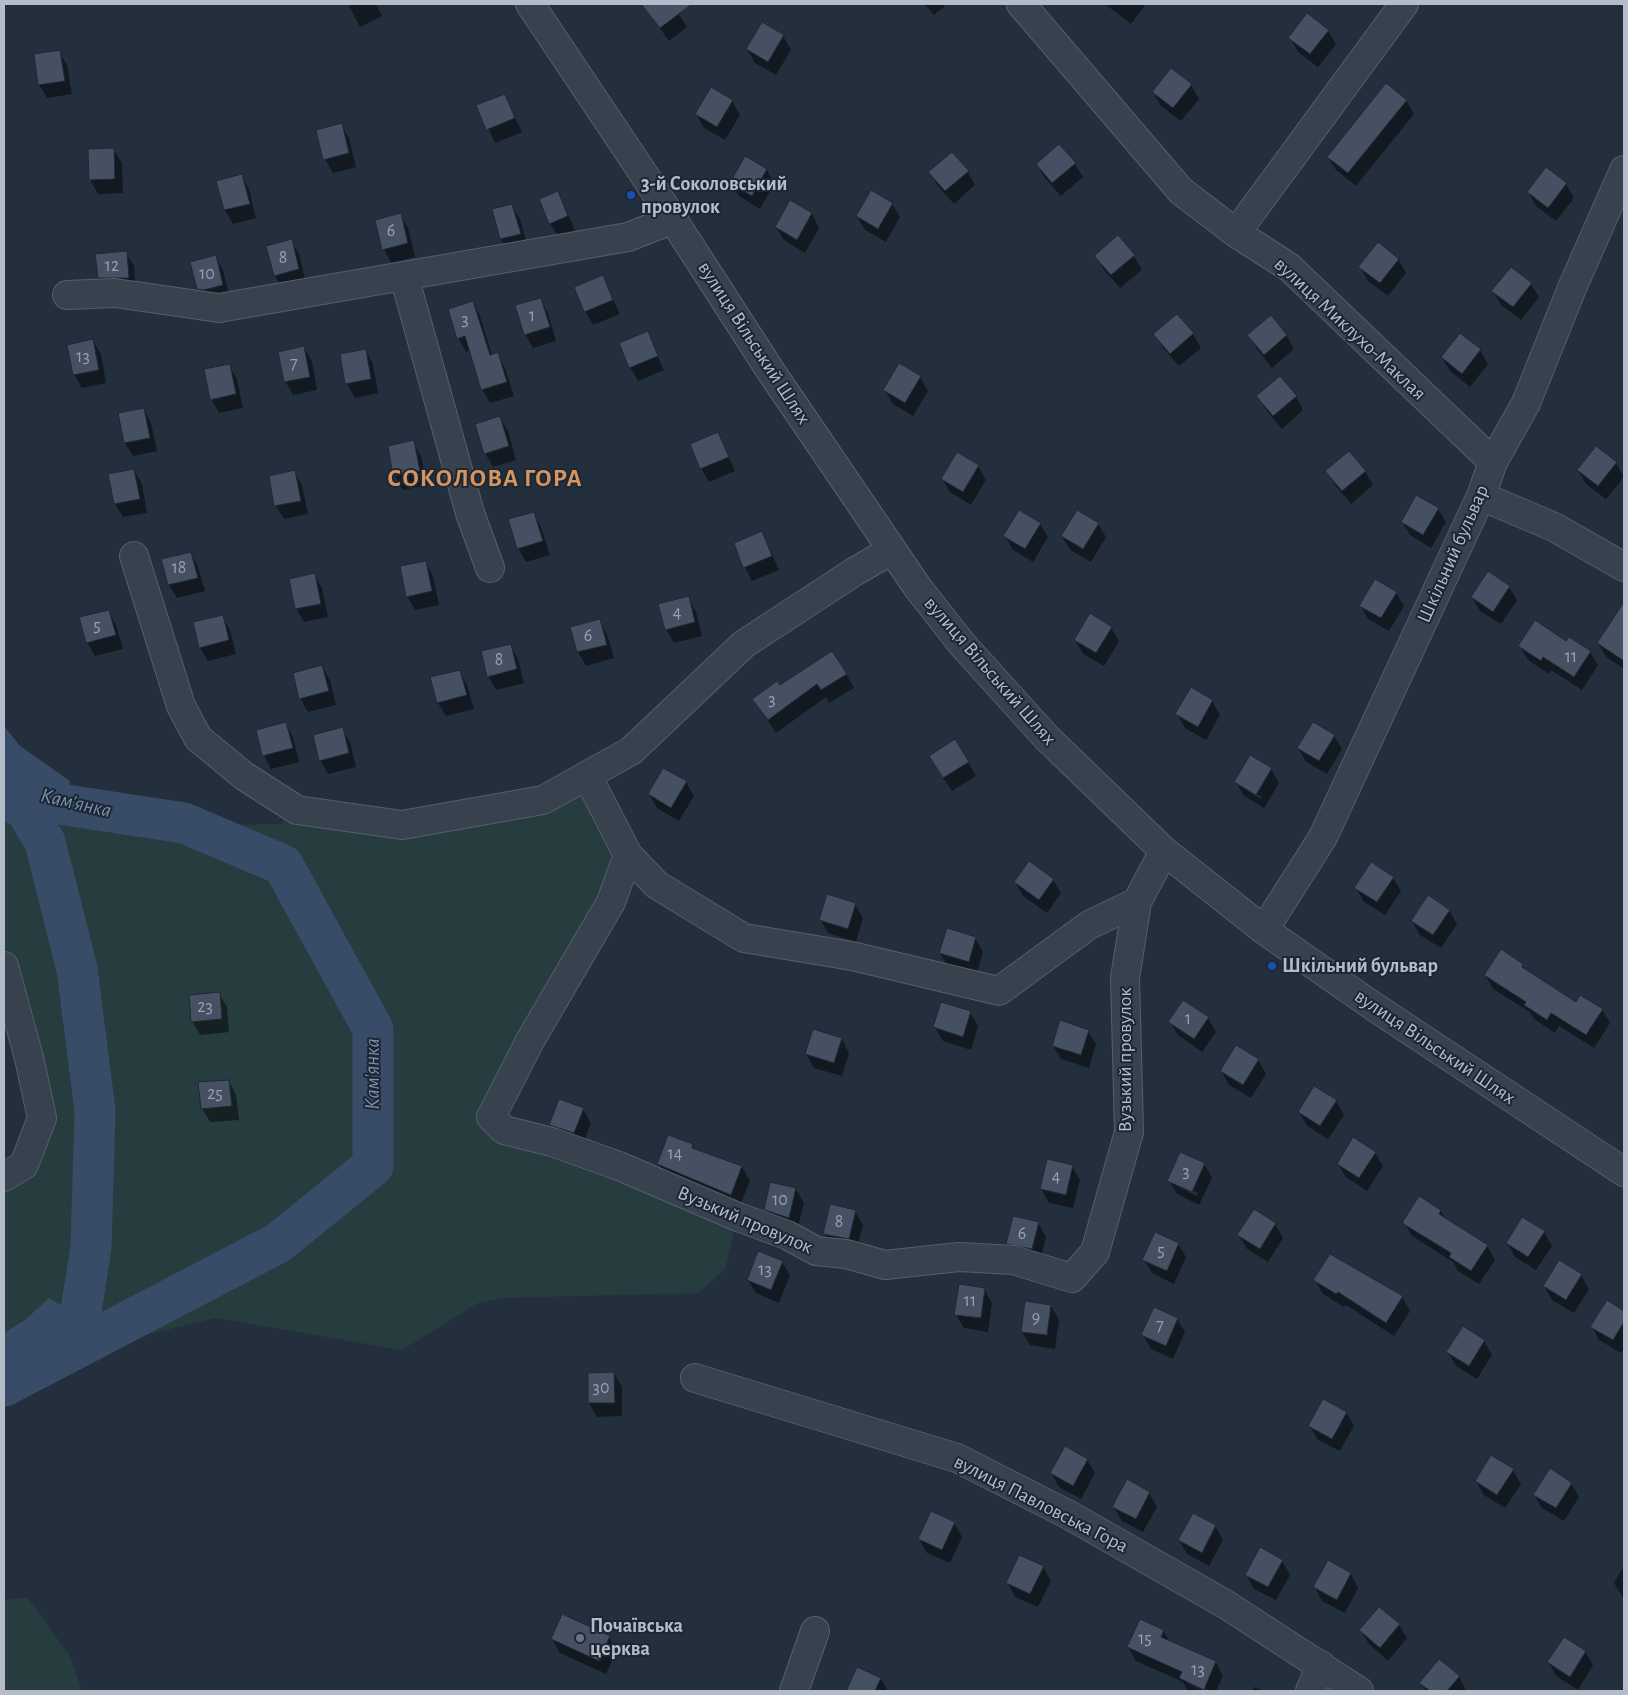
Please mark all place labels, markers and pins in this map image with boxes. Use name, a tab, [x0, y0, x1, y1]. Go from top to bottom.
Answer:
place label: 3-й Соколовський провулок	[641, 172, 788, 219]
marker: 3-й Соколовський провулок	[625, 189, 637, 201]
place label: Шкільний бульвар	[1282, 954, 1438, 978]
marker: Шкільний бульвар	[1266, 960, 1278, 972]
place label: Почаївська церква	[590, 1614, 683, 1661]
marker: Почаївська церква	[574, 1632, 586, 1644]

